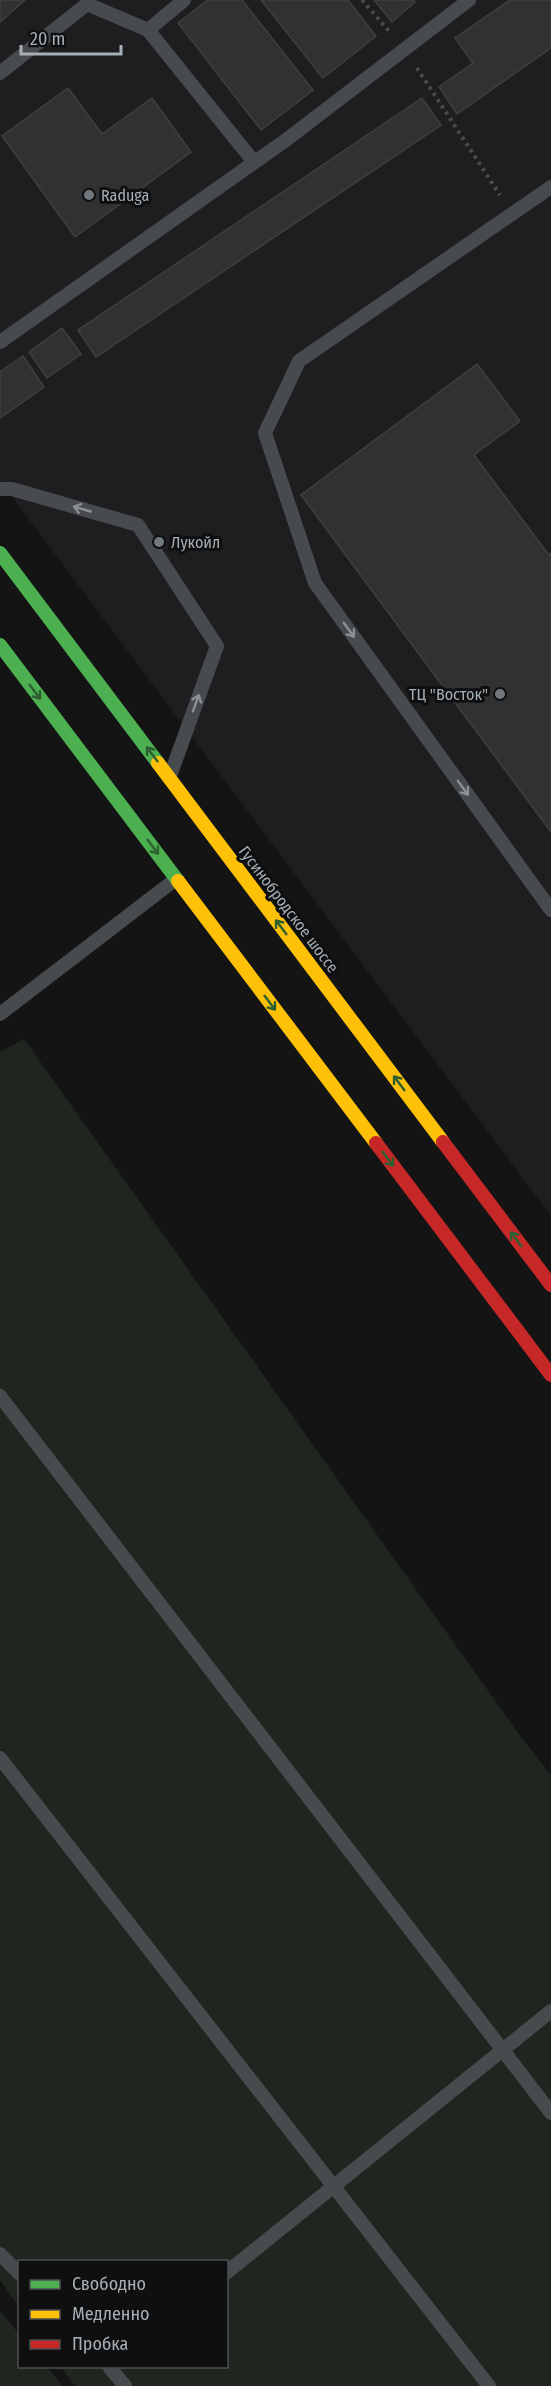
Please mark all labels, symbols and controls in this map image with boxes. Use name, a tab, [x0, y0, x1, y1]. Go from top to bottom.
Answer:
scale bar	[21, 18, 122, 56]
text: 20 m	[30, 28, 65, 50]
place label: Raduga	[101, 186, 150, 205]
marker: Raduga	[82, 188, 96, 202]
one-way arrow	[73, 503, 92, 514]
place label: Лукойл	[171, 533, 220, 552]
marker: Лукойл	[152, 535, 166, 549]
one-way arrow	[343, 622, 355, 638]
one-way arrow	[29, 684, 42, 700]
place label: ТЦ "Восток"	[409, 685, 488, 704]
marker: ТЦ "Восток"	[493, 687, 507, 701]
one-way arrow	[192, 694, 203, 713]
one-way arrow	[145, 747, 158, 763]
one-way arrow	[457, 780, 469, 796]
one-way arrow	[147, 839, 159, 855]
street label: Гусинобродское шоссе	[235, 842, 343, 976]
one-way arrow	[275, 919, 288, 935]
one-way arrow	[264, 995, 277, 1011]
one-way arrow	[392, 1075, 405, 1091]
one-way arrow	[382, 1150, 394, 1166]
one-way arrow	[510, 1231, 522, 1247]
legend	[18, 2260, 228, 2368]
text: Свободно	[72, 2273, 146, 2295]
text: Медленно	[72, 2303, 150, 2325]
text: Пробка	[72, 2333, 128, 2355]

